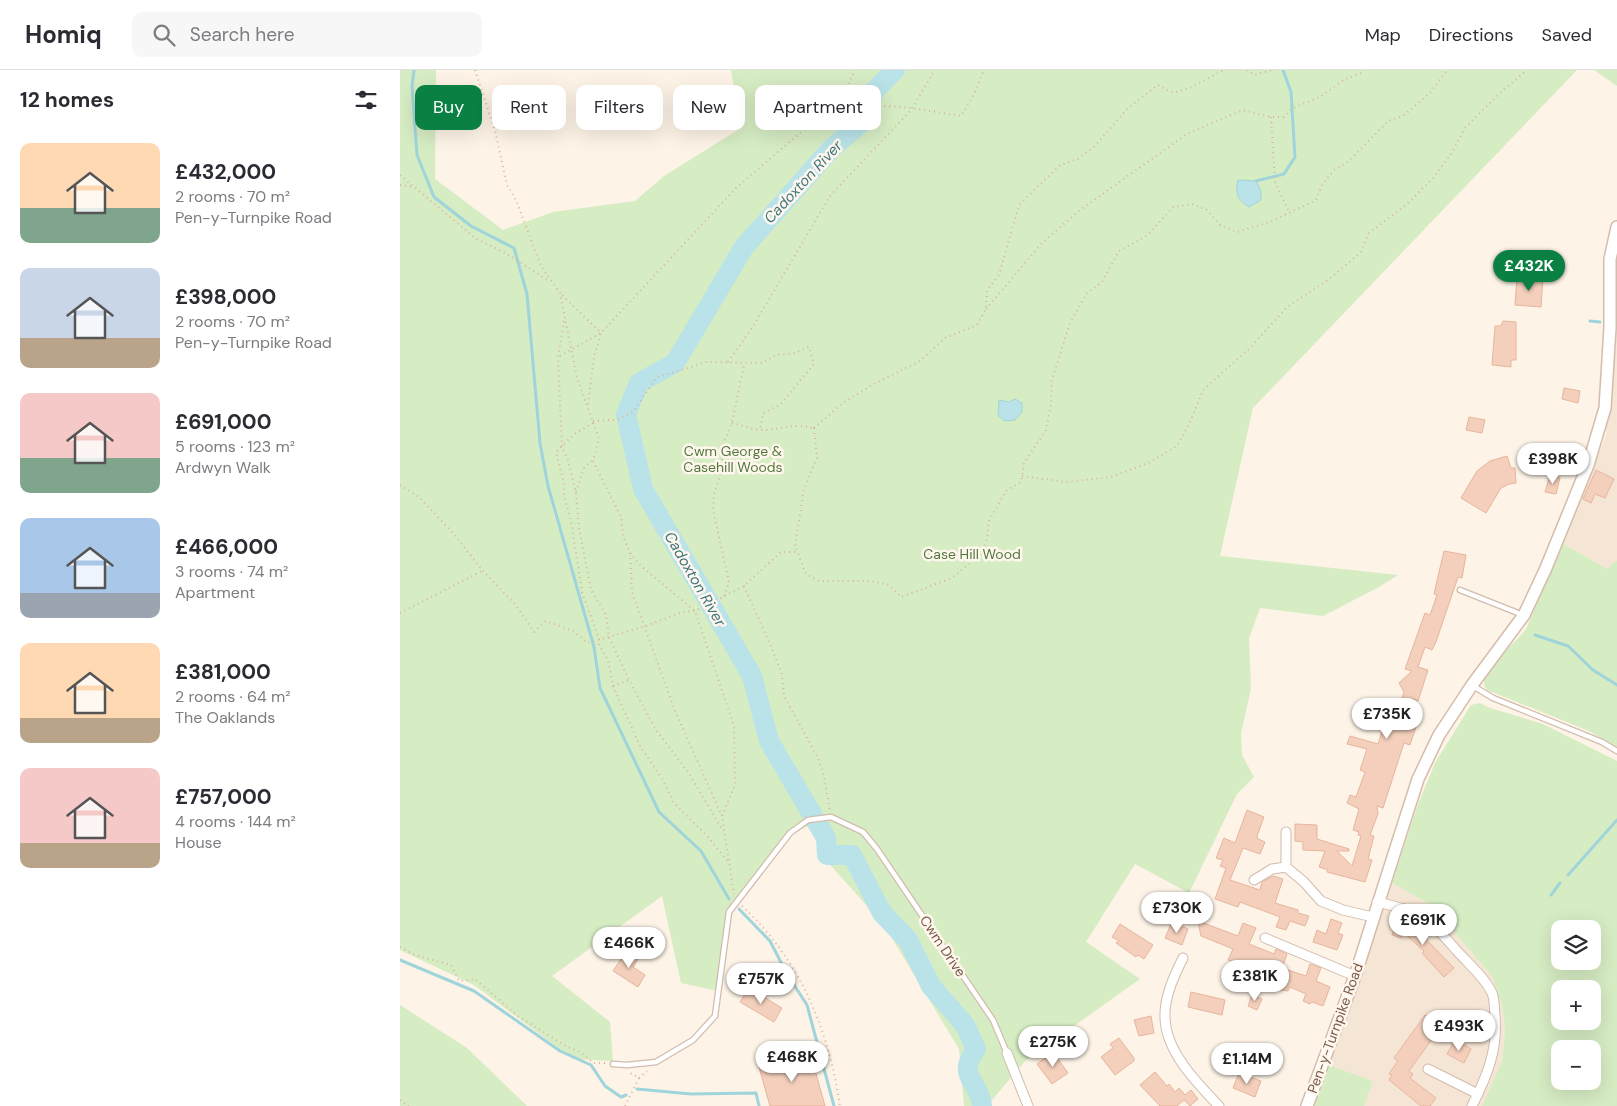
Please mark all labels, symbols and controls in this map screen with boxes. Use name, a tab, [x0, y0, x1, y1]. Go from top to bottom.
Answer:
search box	[132, 12, 482, 57]
text: Homiq	[25, 19, 102, 50]
icon: search	[150, 21, 178, 49]
text: Search here	[190, 22, 295, 47]
text: Map	[1365, 23, 1401, 47]
text: Directions	[1429, 23, 1514, 47]
text: Saved	[1542, 23, 1592, 47]
chip: Buy	[415, 85, 482, 130]
chip: Rent	[492, 85, 566, 130]
chip: Filters	[576, 85, 663, 130]
chip: New	[673, 85, 745, 130]
chip: Apartment	[755, 85, 881, 130]
text: 12 homes	[20, 86, 114, 114]
icon: filters	[352, 86, 380, 114]
water label: Cadoxton River	[759, 136, 847, 228]
text: £432,000	[175, 158, 276, 186]
icon: home	[60, 163, 120, 223]
text: 2 rooms · 70 m²	[175, 186, 290, 207]
text: Pen-y-Turnpike Road	[175, 207, 332, 228]
pin: £432K	[1494, 250, 1564, 292]
text: £432K	[1504, 255, 1554, 276]
text: £398,000	[175, 283, 276, 311]
icon: home	[60, 288, 120, 348]
text: 2 rooms · 70 m²	[175, 311, 290, 332]
text: Pen-y-Turnpike Road	[175, 332, 332, 353]
text: £691,000	[175, 408, 271, 436]
icon: home	[60, 413, 120, 473]
text: 5 rooms · 123 m²	[175, 436, 295, 457]
park label: Cwm George & Casehill Woods	[683, 442, 783, 476]
pin: £398K	[1518, 442, 1588, 485]
text: £398K	[1528, 448, 1578, 469]
text: Ardwyn Walk	[175, 457, 271, 478]
water label: Cadoxton River	[660, 528, 730, 630]
text: £466,000	[175, 533, 278, 561]
icon: home	[60, 538, 120, 598]
park label: Case Hill Wood	[923, 545, 1021, 563]
text: 3 rooms · 74 m²	[175, 561, 288, 582]
text: Apartment	[175, 582, 255, 603]
text: £381,000	[175, 658, 271, 686]
icon: home	[60, 663, 120, 723]
text: 2 rooms · 64 m²	[175, 686, 291, 707]
pin: £735K	[1352, 698, 1422, 740]
text: £735K	[1363, 703, 1411, 724]
text: The Oaklands	[175, 707, 275, 728]
text: £757,000	[175, 783, 272, 811]
icon: home	[60, 788, 120, 848]
text: 4 rooms · 144 m²	[175, 811, 296, 832]
text: House	[175, 832, 222, 853]
pin: £730K	[1142, 892, 1212, 934]
text: £730K	[1152, 897, 1202, 918]
pin: £691K	[1388, 904, 1458, 946]
text: £691K	[1400, 909, 1446, 930]
street label: Cwm Drive	[916, 912, 970, 980]
map controls	[1551, 920, 1601, 1090]
button: layers	[1551, 920, 1601, 970]
pin: £466K	[594, 926, 664, 969]
text: £466K	[603, 932, 655, 953]
pin: £381K	[1220, 960, 1290, 1002]
street label: Pen-y-Turnpike Road	[1303, 960, 1367, 1096]
pin: £757K	[726, 962, 796, 1005]
text: £381K	[1232, 965, 1278, 986]
text: £757K	[737, 968, 785, 989]
button: +	[1551, 980, 1601, 1030]
pin: £493K	[1424, 1010, 1494, 1052]
text: £493K	[1434, 1015, 1484, 1036]
pin: £275K	[1018, 1026, 1088, 1068]
text: £275K	[1029, 1031, 1077, 1052]
pin: £468K	[757, 1040, 827, 1083]
button: −	[1551, 1040, 1601, 1090]
pin: £1.14M	[1206, 1042, 1288, 1085]
text: £468K	[766, 1046, 818, 1067]
text: £1.14M	[1222, 1048, 1272, 1069]

